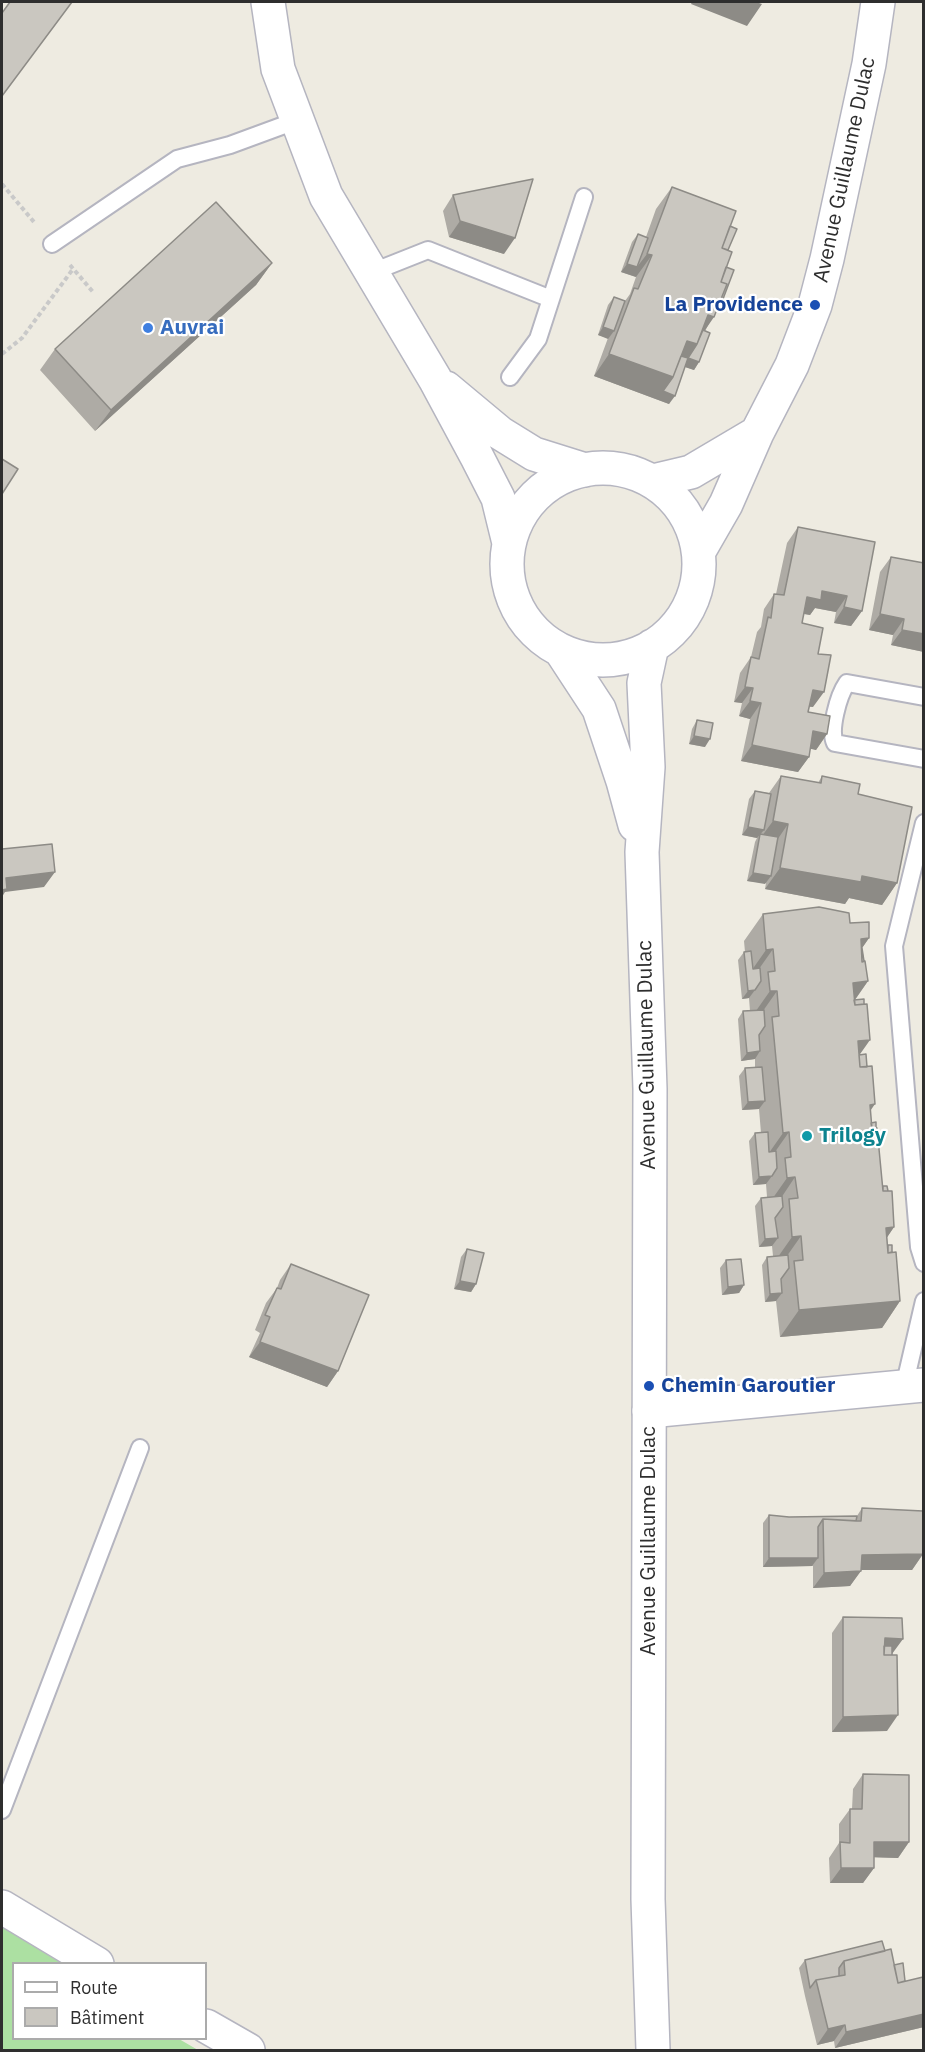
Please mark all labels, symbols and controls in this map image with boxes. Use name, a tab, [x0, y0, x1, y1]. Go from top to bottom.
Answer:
street label: Avenue Guillaume Dulac	[809, 55, 881, 285]
place label: La Providence	[664, 292, 803, 318]
marker: La Providence	[808, 298, 822, 312]
place label: Auvrai	[160, 315, 224, 341]
marker: Auvrai	[141, 321, 155, 335]
street label: Avenue Guillaume Dulac	[632, 940, 662, 1170]
place label: Trilogy	[819, 1123, 886, 1149]
marker: Trilogy	[800, 1129, 814, 1143]
place label: Chemin Garoutier	[661, 1373, 835, 1399]
marker: Chemin Garoutier	[642, 1379, 656, 1393]
street label: Avenue Guillaume Dulac	[636, 1426, 662, 1656]
legend	[12, 1962, 207, 2040]
text: Route	[70, 1976, 118, 1999]
text: Bâtiment	[70, 2006, 144, 2029]

